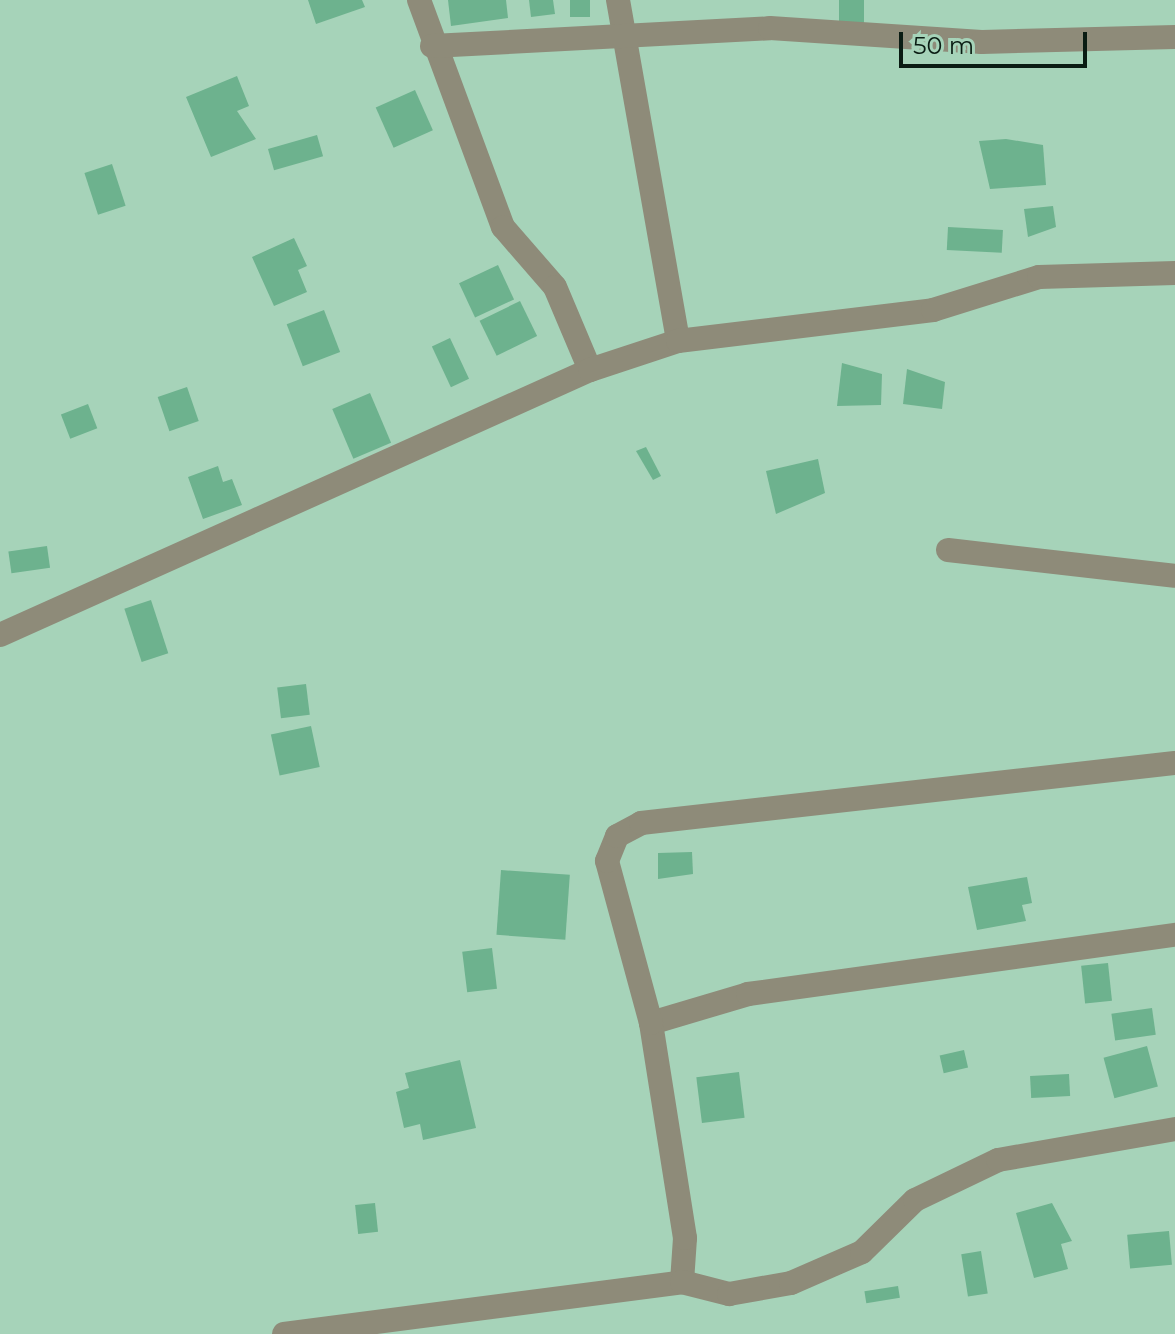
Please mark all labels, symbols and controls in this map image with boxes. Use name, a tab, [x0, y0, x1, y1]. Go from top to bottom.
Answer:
scale bar	[903, 16, 1091, 66]
text: 50 m	[913, 31, 974, 60]

